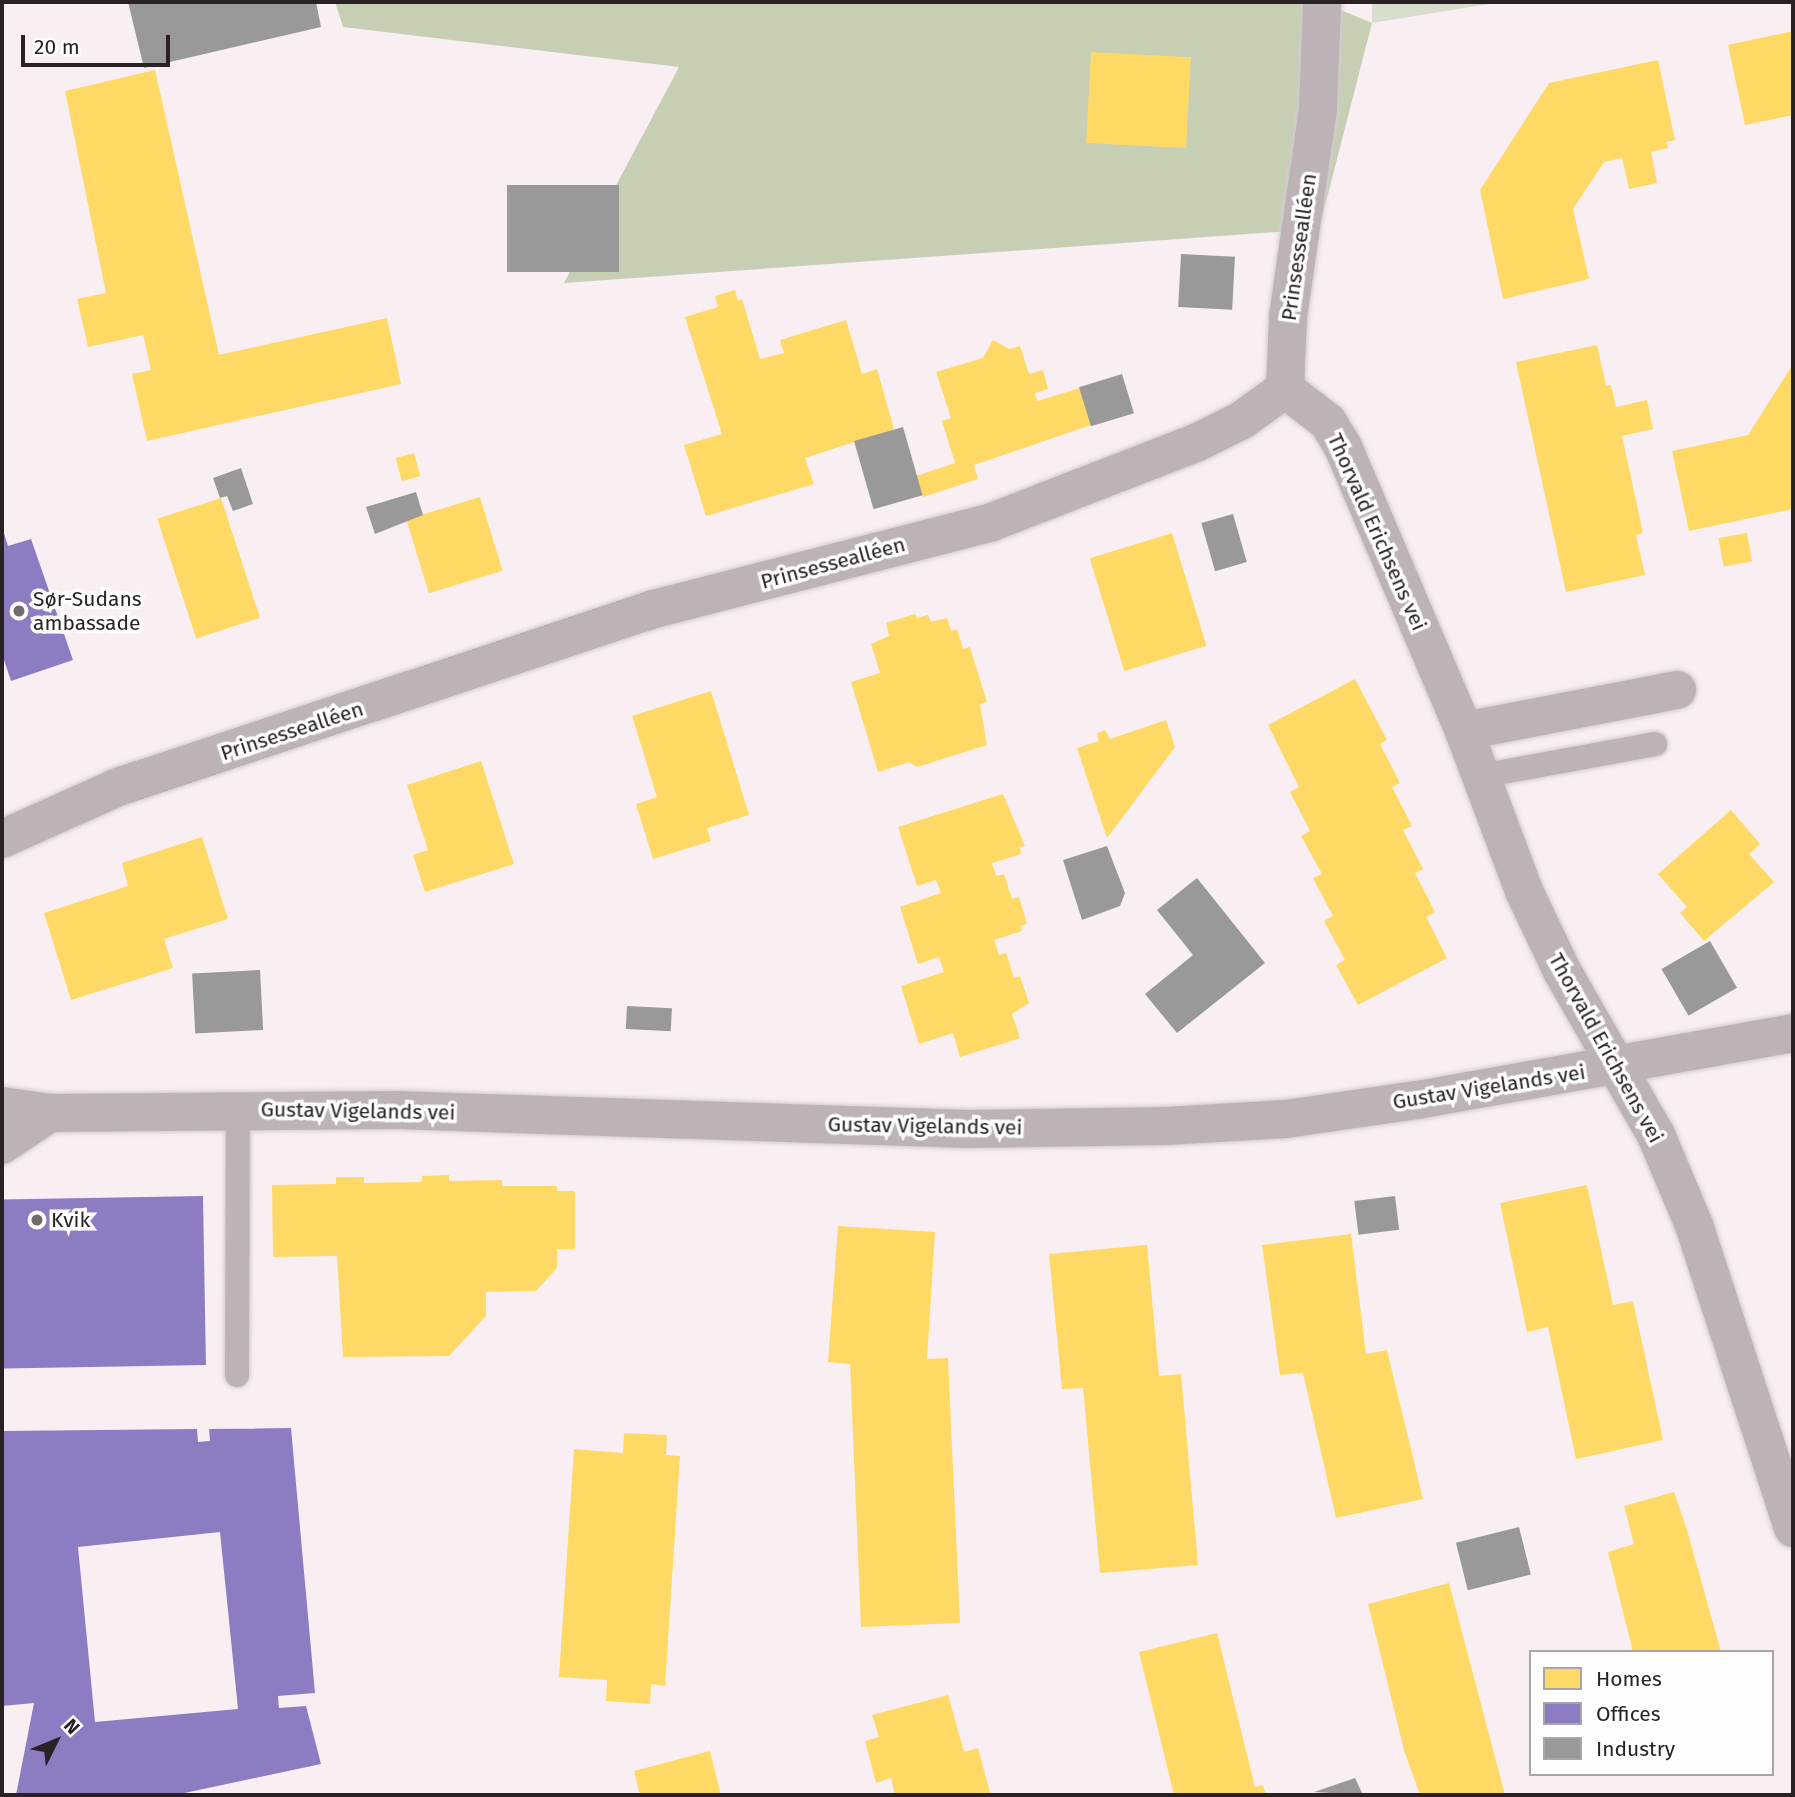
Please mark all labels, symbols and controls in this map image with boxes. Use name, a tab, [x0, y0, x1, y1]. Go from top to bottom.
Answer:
scale bar	[24, 21, 173, 65]
text: 20 m	[34, 34, 80, 60]
street label: Prinsessealléen	[1276, 172, 1322, 322]
street label: Thorvald Erichsens vei	[1322, 430, 1432, 634]
street label: Prinsessealléen	[758, 532, 908, 594]
place label: Sør-Sudans ambassade	[33, 586, 142, 636]
marker: Sør-Sudans ambassade	[11, 603, 27, 619]
street label: Prinsessealléen	[217, 696, 367, 766]
street label: Thorvald Erichsens vei	[1543, 949, 1669, 1147]
street label: Gustav Vigelands vei	[1391, 1059, 1587, 1115]
street label: Gustav Vigelands vei	[260, 1097, 456, 1125]
street label: Gustav Vigelands vei	[827, 1112, 1023, 1140]
place label: Kvik	[51, 1207, 90, 1233]
marker: Kvik	[29, 1212, 45, 1228]
legend	[1529, 1650, 1774, 1776]
text: Homes	[1596, 1666, 1662, 1692]
text: Offices	[1596, 1701, 1661, 1727]
north arrow	[21, 1706, 91, 1776]
text: N	[59, 1714, 84, 1739]
text: Industry	[1596, 1736, 1675, 1762]

